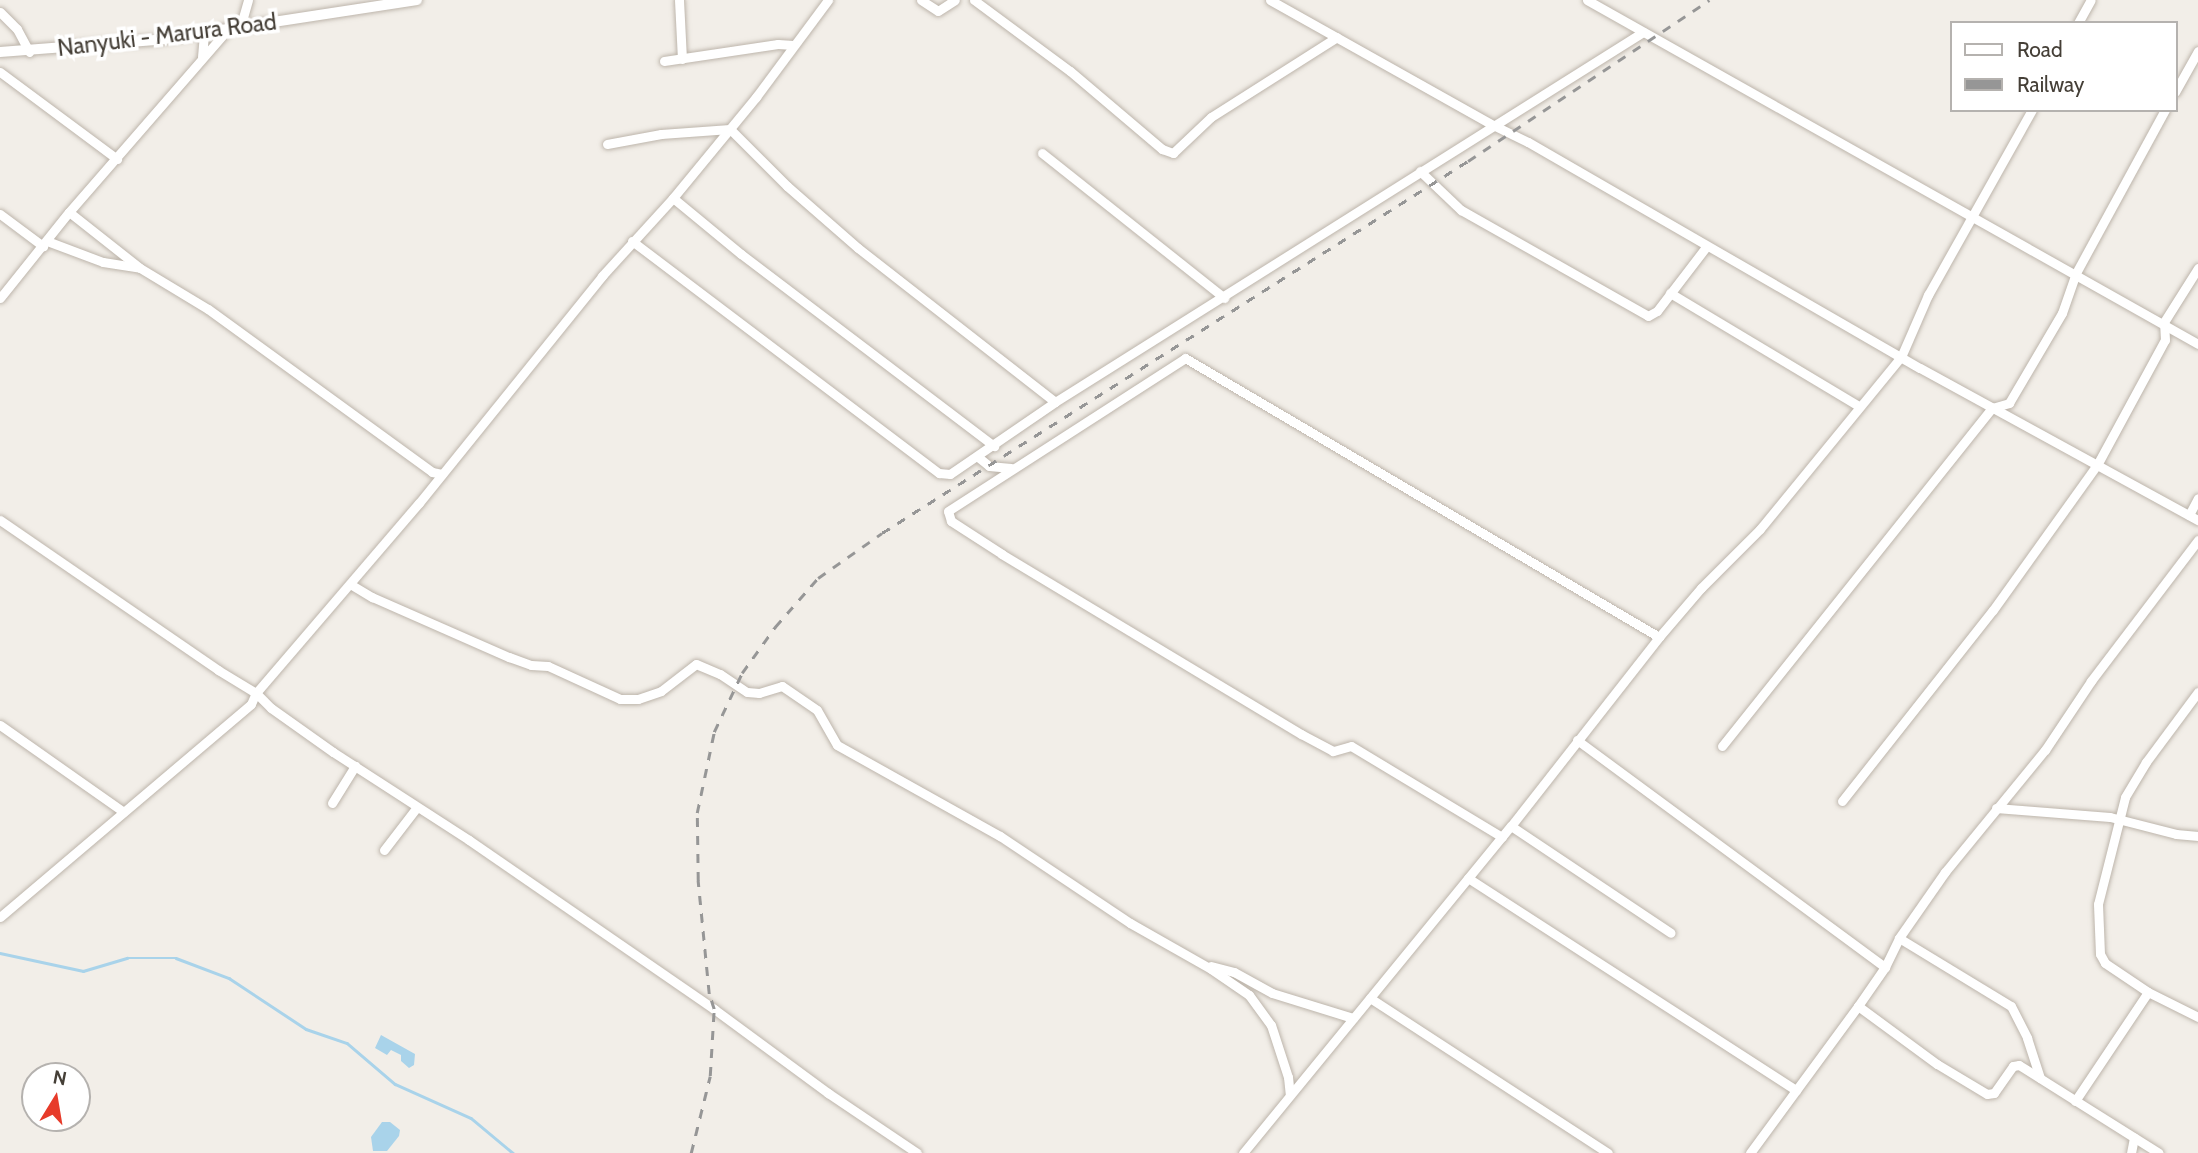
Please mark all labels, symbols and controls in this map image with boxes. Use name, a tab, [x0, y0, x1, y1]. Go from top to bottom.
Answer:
street label: Nanyuki - Marura Road	[56, 8, 278, 62]
legend	[1950, 21, 2177, 112]
text: Road	[2017, 37, 2063, 62]
text: Railway	[2017, 72, 2084, 97]
north arrow	[21, 1062, 91, 1132]
text: N	[51, 1065, 69, 1090]

